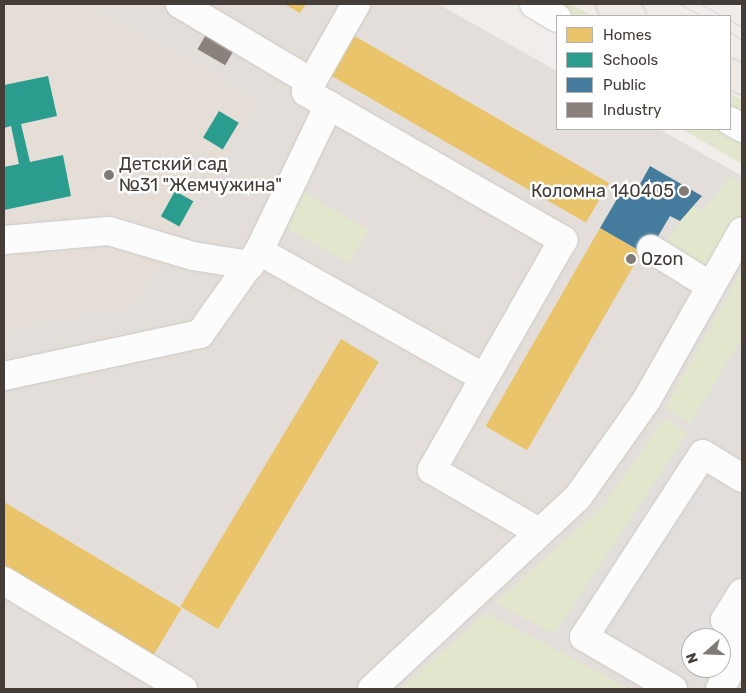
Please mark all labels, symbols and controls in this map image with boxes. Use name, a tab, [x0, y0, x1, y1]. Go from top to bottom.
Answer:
legend	[556, 15, 731, 130]
text: Homes	[603, 26, 652, 44]
text: Schools	[603, 51, 658, 69]
text: Public	[603, 76, 646, 94]
text: Industry	[603, 101, 662, 119]
place label: Детский сад №31 "Жемчужина"	[119, 154, 282, 196]
marker: Детский сад №31 "Жемчужина"	[103, 169, 115, 181]
place label: Коломна 140405	[531, 180, 674, 202]
marker: Коломна 140405	[678, 185, 690, 197]
place label: Ozon	[641, 248, 683, 270]
marker: Ozon	[625, 253, 637, 265]
north arrow	[681, 628, 731, 678]
text: N	[683, 650, 702, 666]

